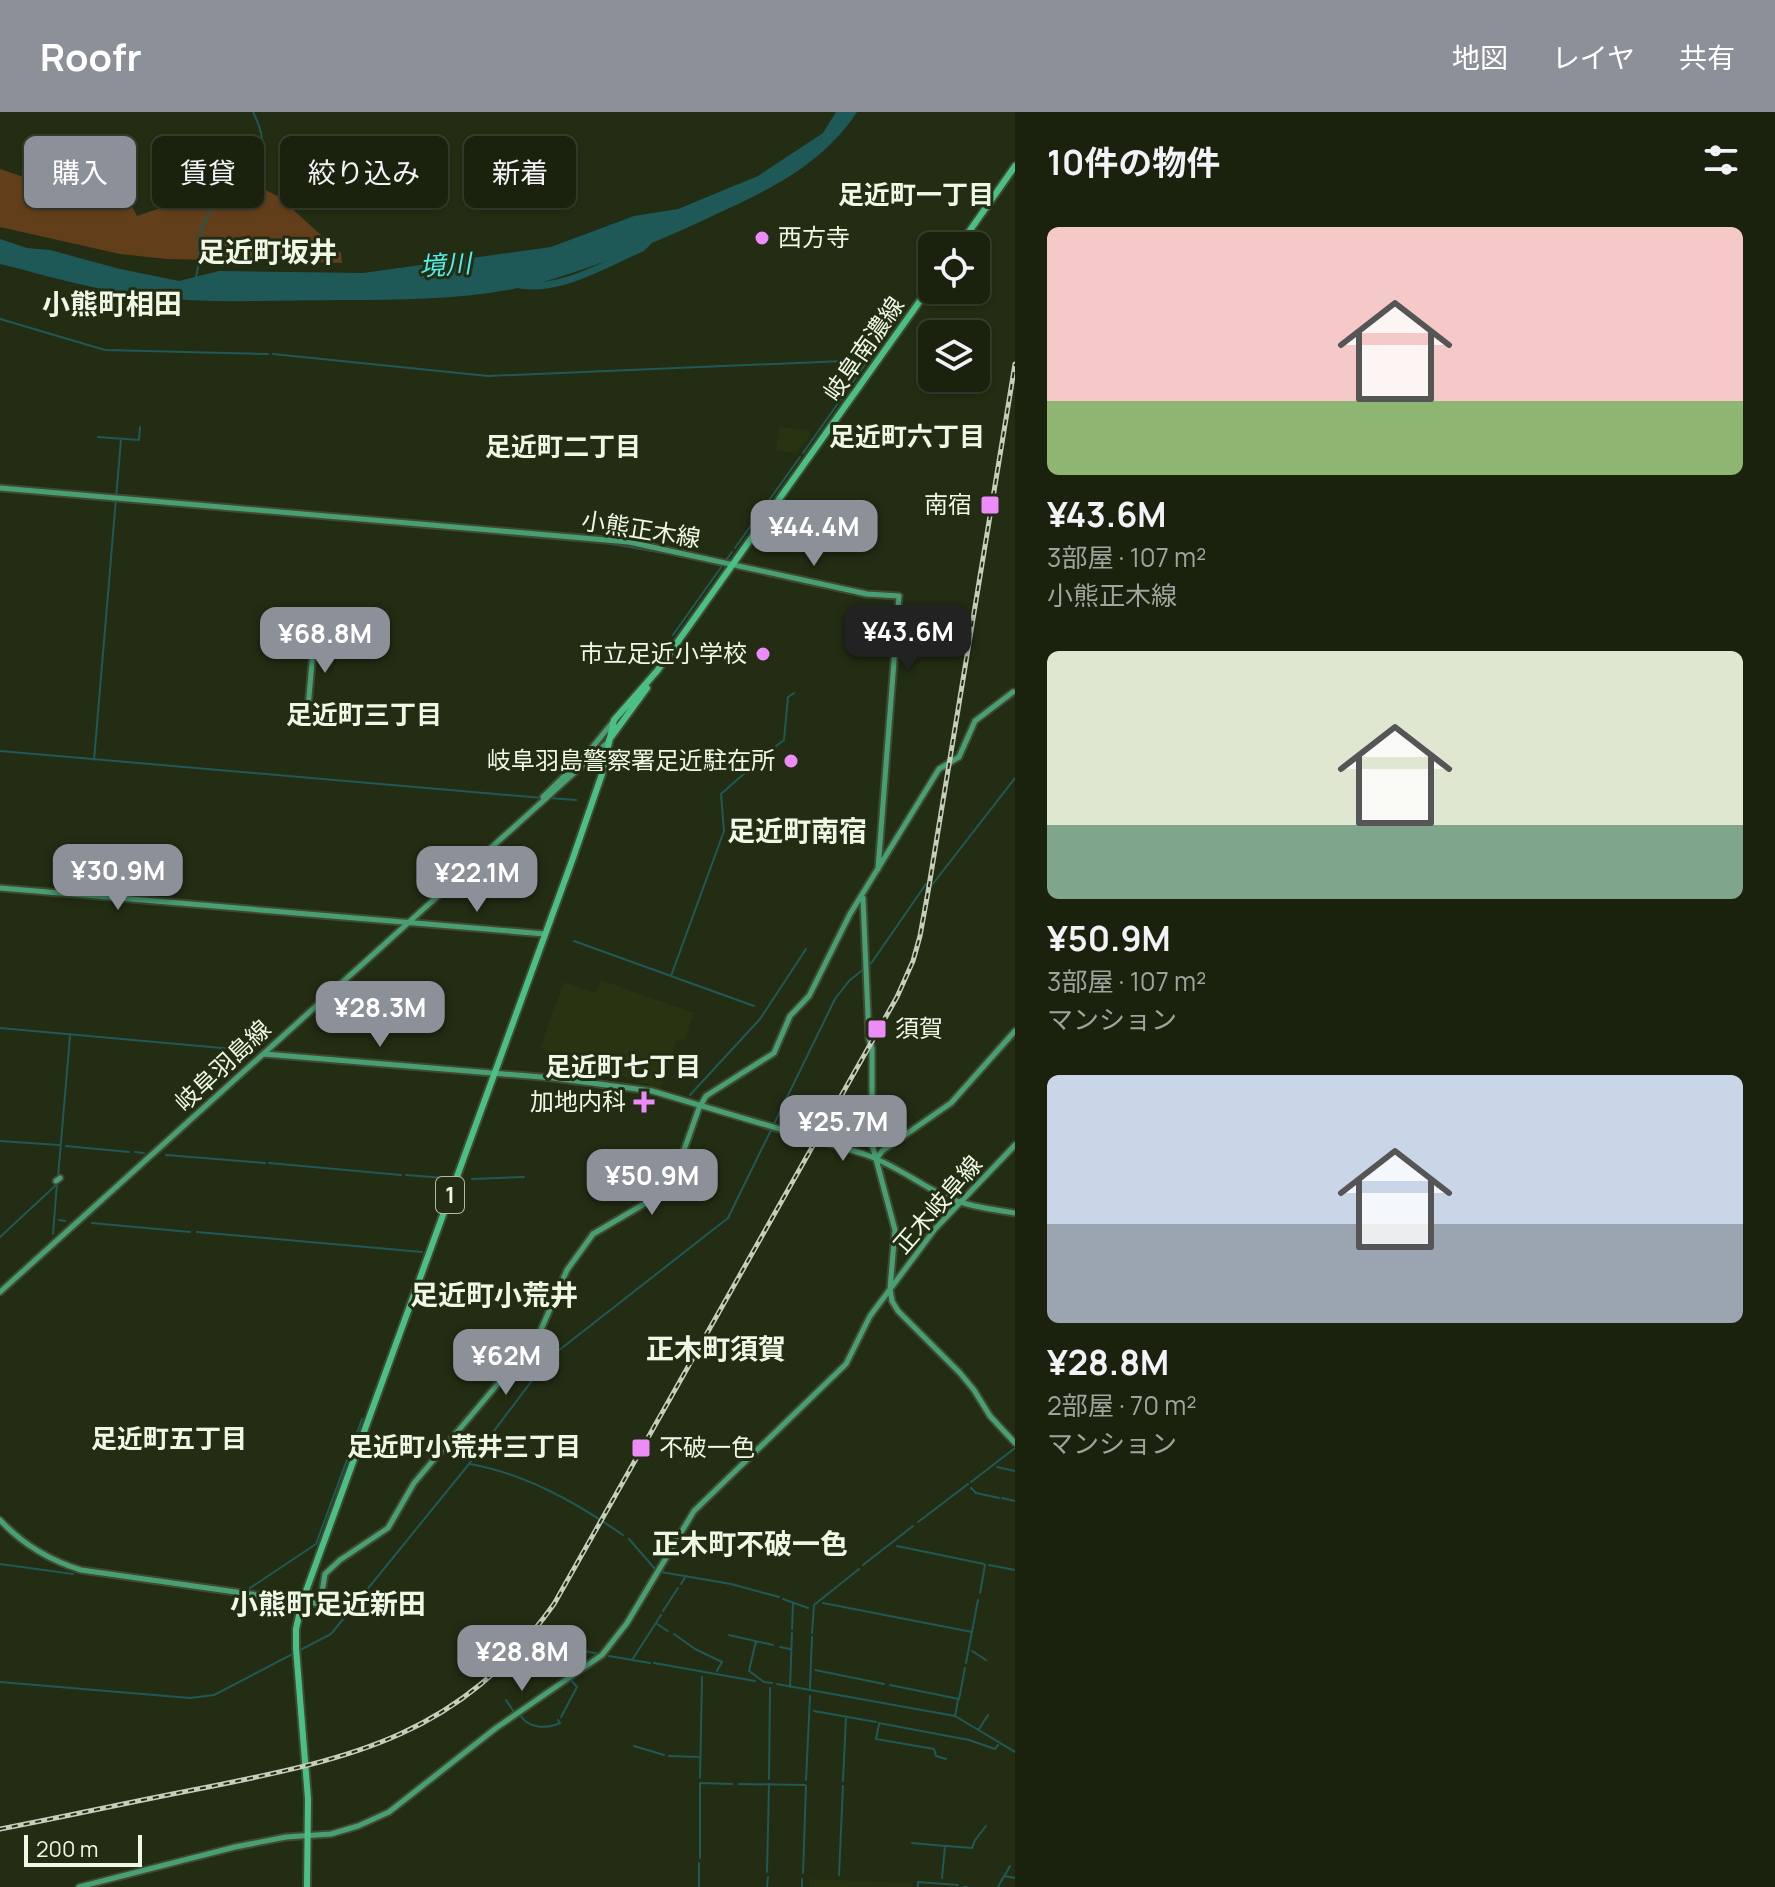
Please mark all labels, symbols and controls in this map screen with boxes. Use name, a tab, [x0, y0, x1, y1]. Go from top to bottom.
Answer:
text: Roofr	[40, 30, 142, 82]
text: 地図	[1452, 38, 1508, 76]
text: レイヤ	[1552, 38, 1635, 76]
text: 共有	[1679, 38, 1735, 76]
chip: 購入	[24, 136, 136, 208]
chip: 賃貸	[152, 136, 264, 208]
chip: 絞り込み	[280, 136, 448, 208]
chip: 新着	[464, 136, 576, 208]
icon: filters	[1699, 138, 1743, 182]
text: 10件の物件	[1047, 139, 1220, 185]
district label: 足近町一丁目	[838, 176, 994, 212]
place label: 西方寺	[778, 220, 850, 253]
marker: 西方寺	[753, 229, 771, 247]
district label: 足近町坂井	[197, 232, 337, 270]
map controls	[918, 232, 990, 392]
button: locate	[918, 232, 990, 304]
water label: 境川	[418, 244, 475, 284]
icon: home	[1323, 279, 1467, 423]
district label: 小熊町相田	[42, 284, 182, 322]
street label: 岐阜南濃線	[815, 290, 911, 407]
button: layers	[918, 320, 990, 392]
district label: 足近町六丁目	[829, 418, 985, 454]
district label: 足近町二丁目	[485, 428, 641, 464]
place label: 南宿	[924, 487, 972, 520]
text: ¥43.6M	[1047, 491, 1166, 537]
marker: 南宿	[979, 494, 1001, 516]
pin: ¥44.4M	[749, 500, 879, 568]
street label: 小熊正木線	[579, 503, 703, 554]
text: ¥44.4M	[769, 508, 859, 544]
text: 3部屋 · 107 m²	[1047, 539, 1206, 575]
text: 小熊正木線	[1047, 577, 1177, 613]
pin: ¥43.6M	[843, 605, 973, 673]
pin: ¥68.8M	[260, 607, 390, 675]
text: ¥43.6M	[862, 613, 954, 649]
text: ¥68.8M	[278, 615, 372, 651]
place label: 市立足近小学校	[579, 636, 747, 669]
marker: 市立足近小学校	[754, 645, 772, 663]
district label: 足近町三丁目	[286, 696, 442, 732]
icon: home	[1323, 703, 1467, 847]
place label: 岐阜羽島警察署足近駐在所	[487, 743, 775, 776]
marker: 岐阜羽島警察署足近駐在所	[782, 752, 800, 770]
district label: 足近町南宿	[727, 811, 867, 849]
pin: ¥30.9M	[53, 844, 183, 912]
pin: ¥22.1M	[412, 846, 542, 914]
text: ¥30.9M	[71, 852, 165, 888]
text: ¥22.1M	[434, 854, 520, 890]
text: ¥50.9M	[1047, 915, 1171, 961]
text: 3部屋 · 107 m²	[1047, 963, 1206, 999]
pin: ¥28.3M	[315, 981, 445, 1049]
text: ¥28.3M	[334, 989, 426, 1025]
text: マンション	[1047, 1001, 1177, 1037]
place label: 須賀	[895, 1011, 943, 1044]
street label: 岐阜羽島線	[167, 1012, 277, 1118]
marker: 須賀	[866, 1018, 888, 1040]
district label: 足近町七丁目	[545, 1048, 701, 1084]
place label: 加地内科	[530, 1084, 626, 1117]
marker: 加地内科	[633, 1091, 655, 1113]
pin: ¥25.7M	[778, 1095, 908, 1163]
text: ¥25.7M	[798, 1103, 888, 1139]
icon: home	[1323, 1127, 1467, 1271]
street label: 正木岐阜線	[885, 1148, 989, 1260]
pin: ¥50.9M	[587, 1149, 717, 1217]
text: ¥50.9M	[605, 1157, 699, 1193]
road number: 1	[436, 1177, 464, 1213]
district label: 足近町小荒井	[410, 1275, 578, 1313]
pin: ¥62M	[459, 1329, 553, 1397]
district label: 正木町須賀	[646, 1329, 786, 1367]
text: ¥62M	[471, 1337, 541, 1373]
text: ¥28.8M	[1047, 1339, 1169, 1385]
text: 2部屋 · 70 m²	[1047, 1387, 1197, 1423]
district label: 足近町五丁目	[91, 1420, 247, 1456]
text: マンション	[1047, 1425, 1177, 1461]
district label: 足近町小荒井三丁目	[347, 1428, 581, 1464]
place label: 不破一色	[659, 1430, 755, 1463]
marker: 不破一色	[630, 1437, 652, 1459]
district label: 正木町不破一色	[652, 1524, 848, 1562]
district label: 小熊町足近新田	[230, 1584, 426, 1622]
pin: ¥28.8M	[457, 1625, 587, 1693]
text: ¥28.8M	[475, 1633, 569, 1669]
scale bar	[24, 1831, 142, 1867]
text: 200 m	[36, 1834, 98, 1864]

